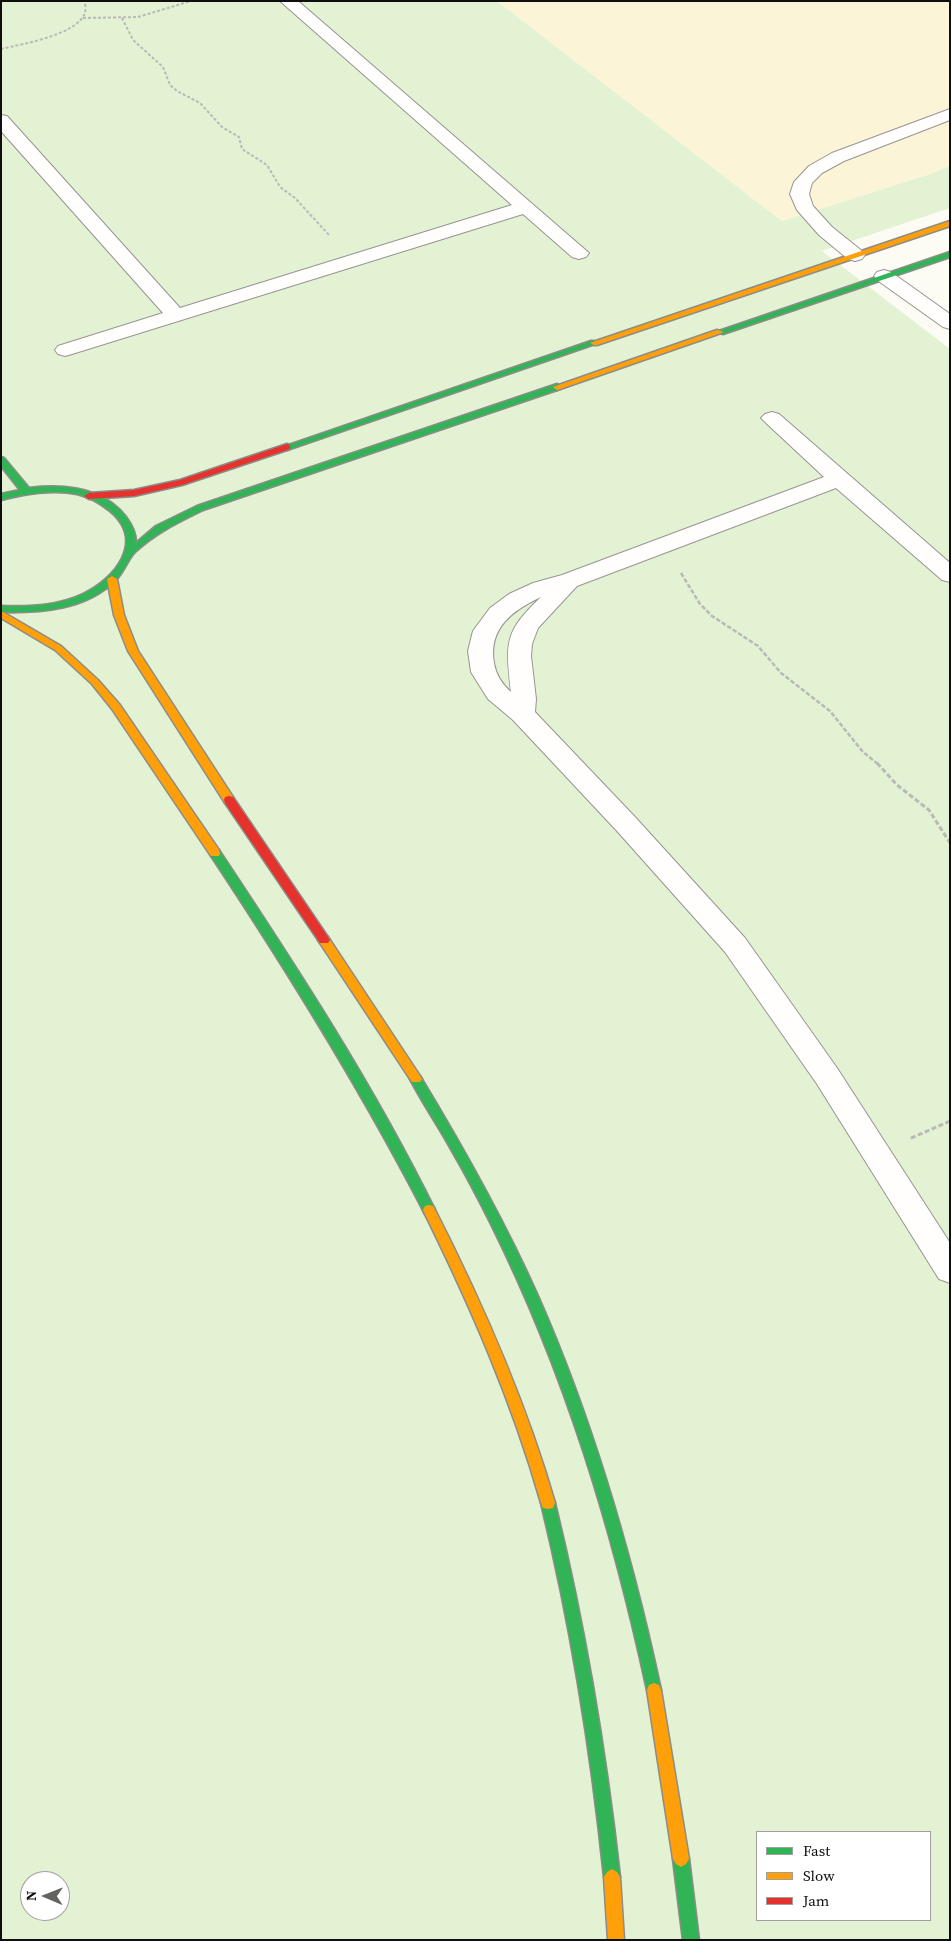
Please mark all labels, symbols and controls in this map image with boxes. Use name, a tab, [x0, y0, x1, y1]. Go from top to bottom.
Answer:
legend	[756, 1831, 931, 1921]
text: Fast	[803, 1840, 830, 1861]
text: Slow	[803, 1865, 835, 1886]
north arrow	[20, 1871, 70, 1921]
text: N	[21, 1890, 41, 1901]
text: Jam	[803, 1890, 829, 1911]

